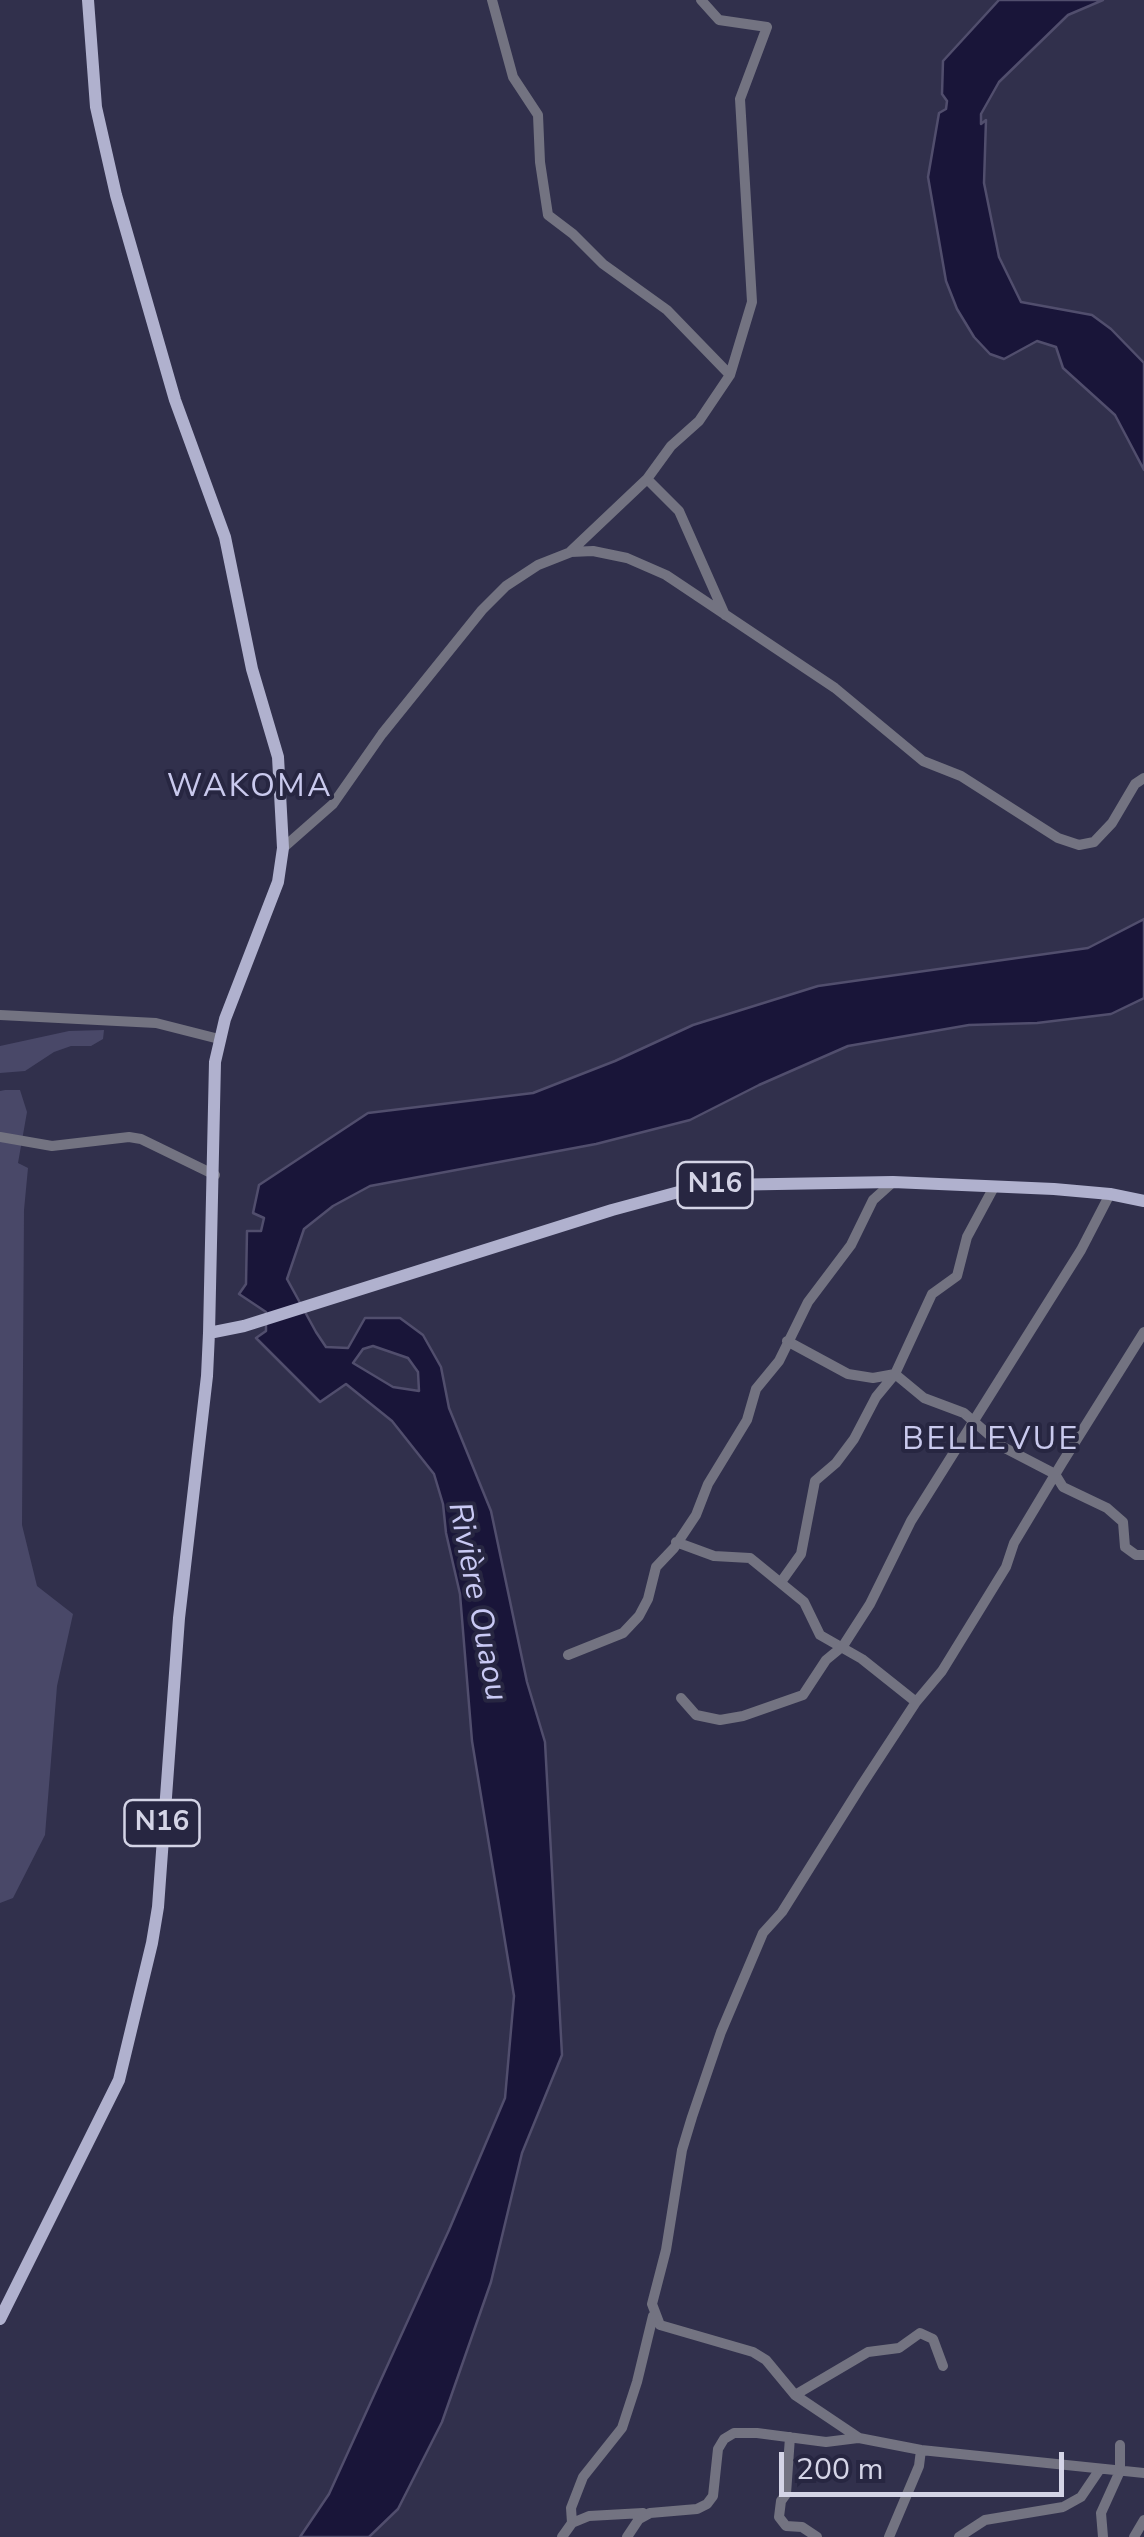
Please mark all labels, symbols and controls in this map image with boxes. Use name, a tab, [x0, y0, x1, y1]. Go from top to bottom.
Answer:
district label: WAKOMA	[167, 769, 333, 807]
road number: N16	[678, 1162, 752, 1208]
district label: BELLEVUE	[902, 1422, 1080, 1460]
water label: Rivière Ouaou	[438, 1499, 514, 1705]
road number: N16	[124, 1800, 200, 1846]
scale bar	[784, 2432, 1069, 2494]
text: 200 m	[796, 2449, 883, 2490]

